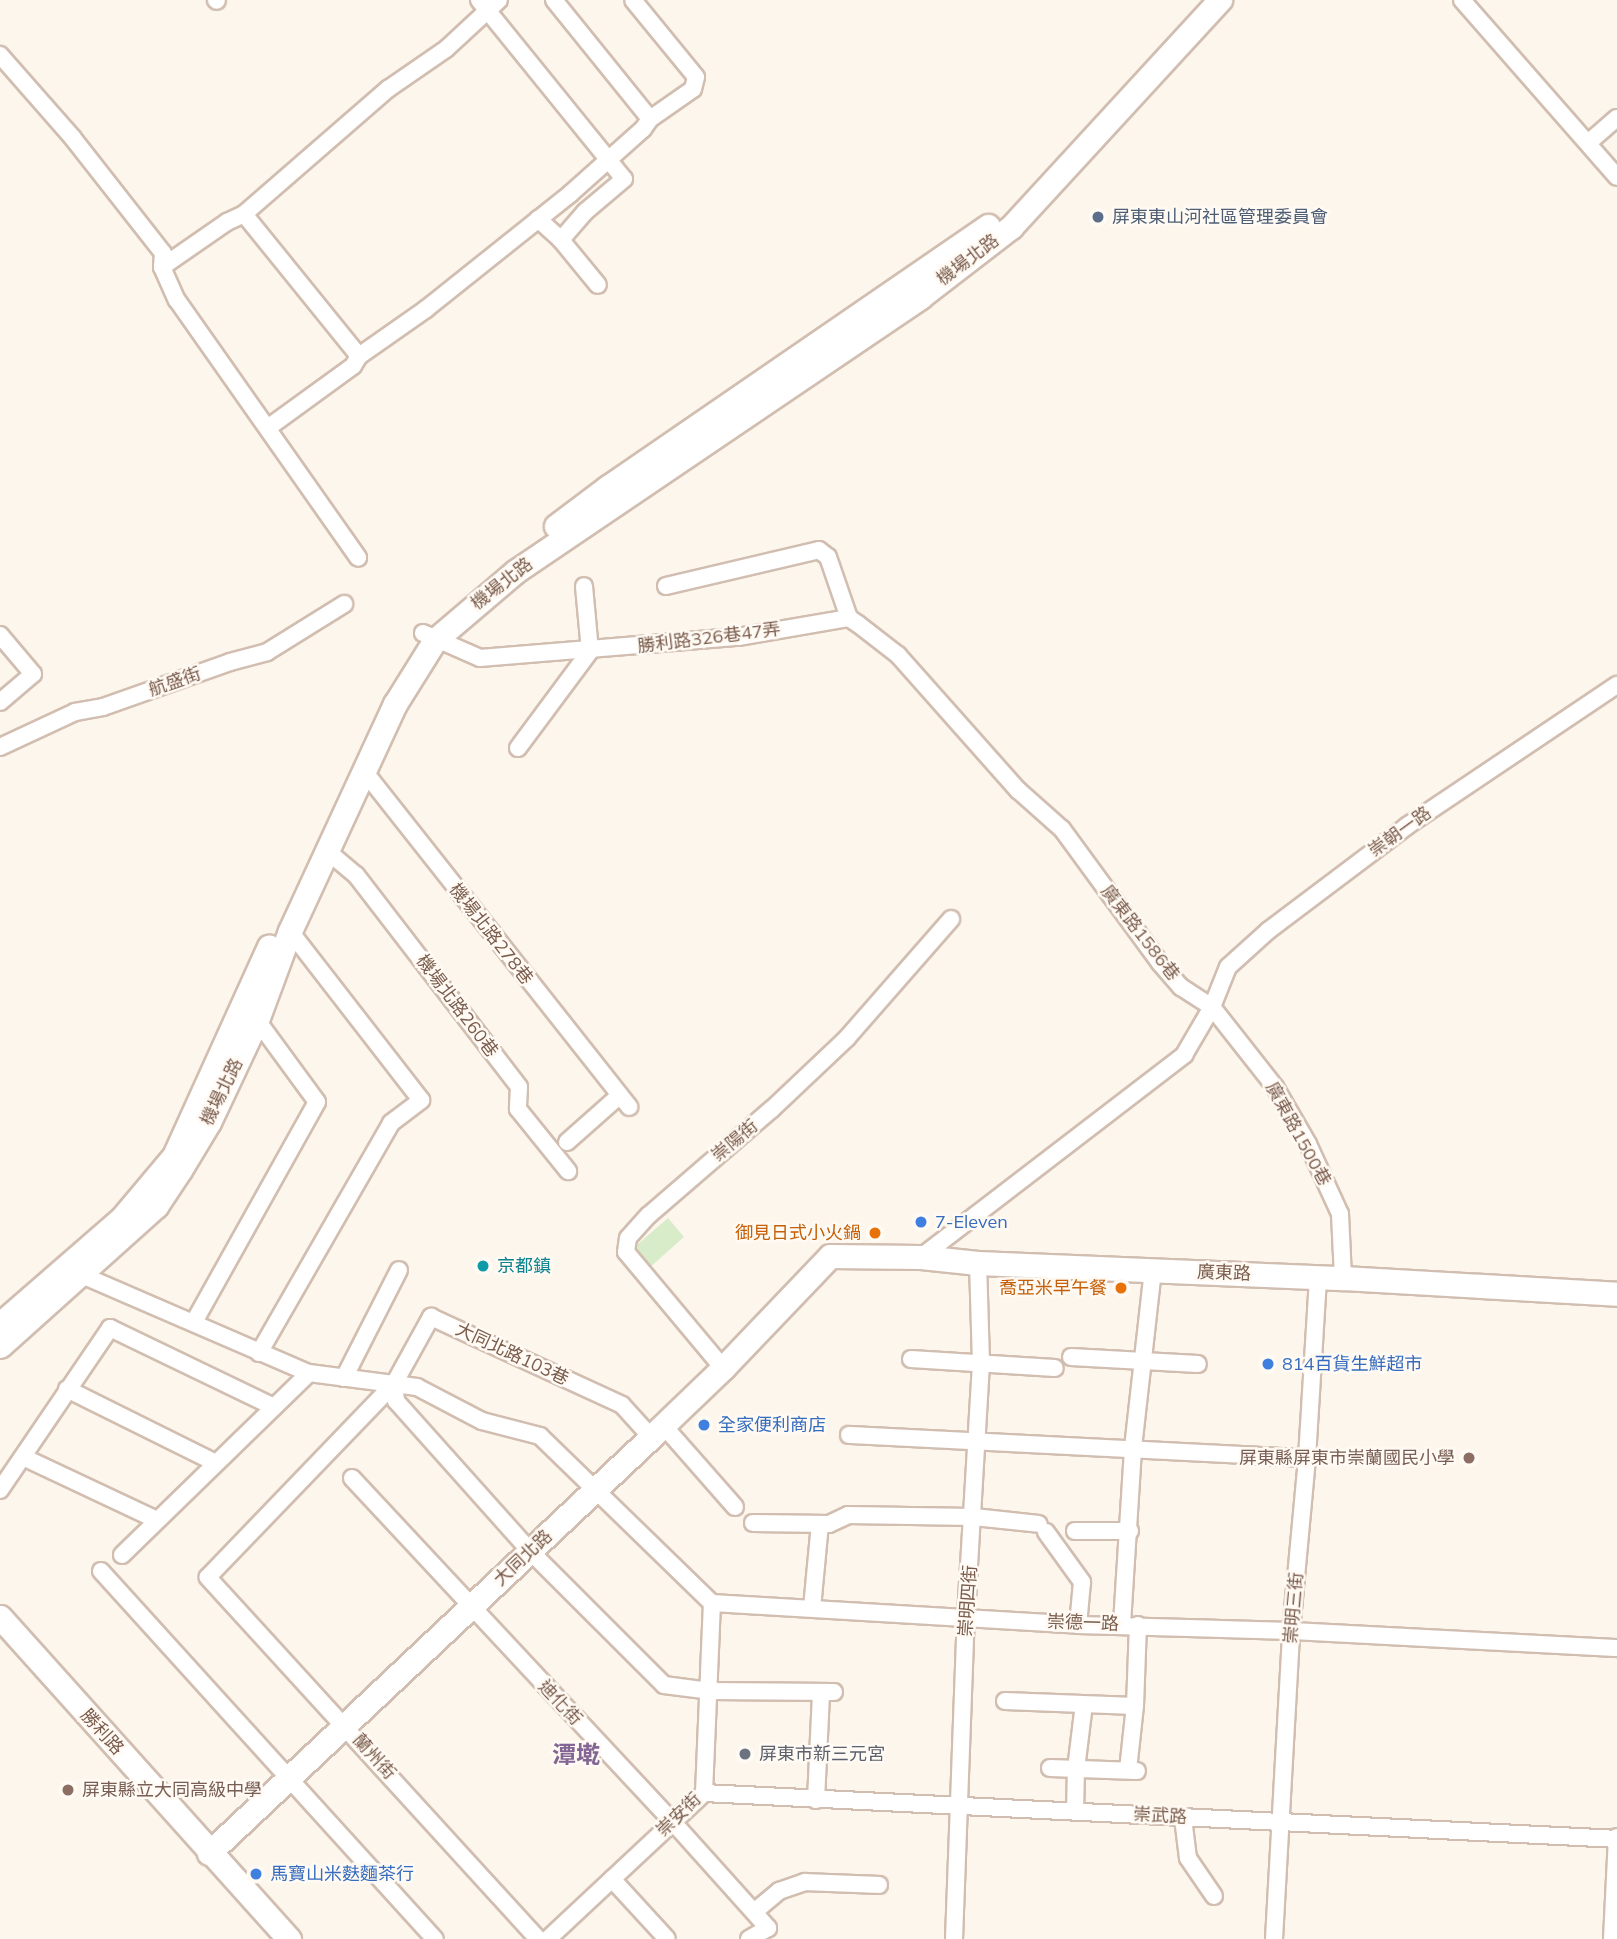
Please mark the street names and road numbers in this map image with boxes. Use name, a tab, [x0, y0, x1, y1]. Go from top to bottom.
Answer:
street label: 機場北路	[933, 230, 1003, 290]
street label: 機場北路	[467, 553, 537, 615]
street label: 勝利路326巷47弄	[636, 619, 782, 657]
street label: 航盛街	[146, 663, 204, 701]
street label: 崇朝一路	[1365, 802, 1435, 862]
street label: 機場北路278巷	[445, 879, 537, 989]
street label: 廣東路1586巷	[1096, 881, 1184, 985]
street label: 機場北路260巷	[412, 951, 502, 1061]
street label: 機場北路	[197, 1055, 247, 1129]
street label: 廣東路1500巷	[1261, 1078, 1335, 1190]
street label: 崇陽街	[707, 1115, 763, 1167]
street label: 廣東路	[1197, 1261, 1251, 1285]
street label: 大同北路103巷	[452, 1318, 572, 1390]
street label: 大同北路	[489, 1526, 557, 1590]
street label: 崇明四街	[955, 1564, 981, 1638]
street label: 崇明三街	[1280, 1571, 1308, 1645]
street label: 崇德一路	[1047, 1611, 1119, 1635]
street label: 迪化街	[534, 1676, 586, 1730]
street label: 勝利路	[76, 1705, 128, 1759]
street label: 蘭州街	[348, 1730, 400, 1784]
street label: 崇安街	[652, 1788, 706, 1842]
street label: 崇武路	[1132, 1804, 1188, 1828]

